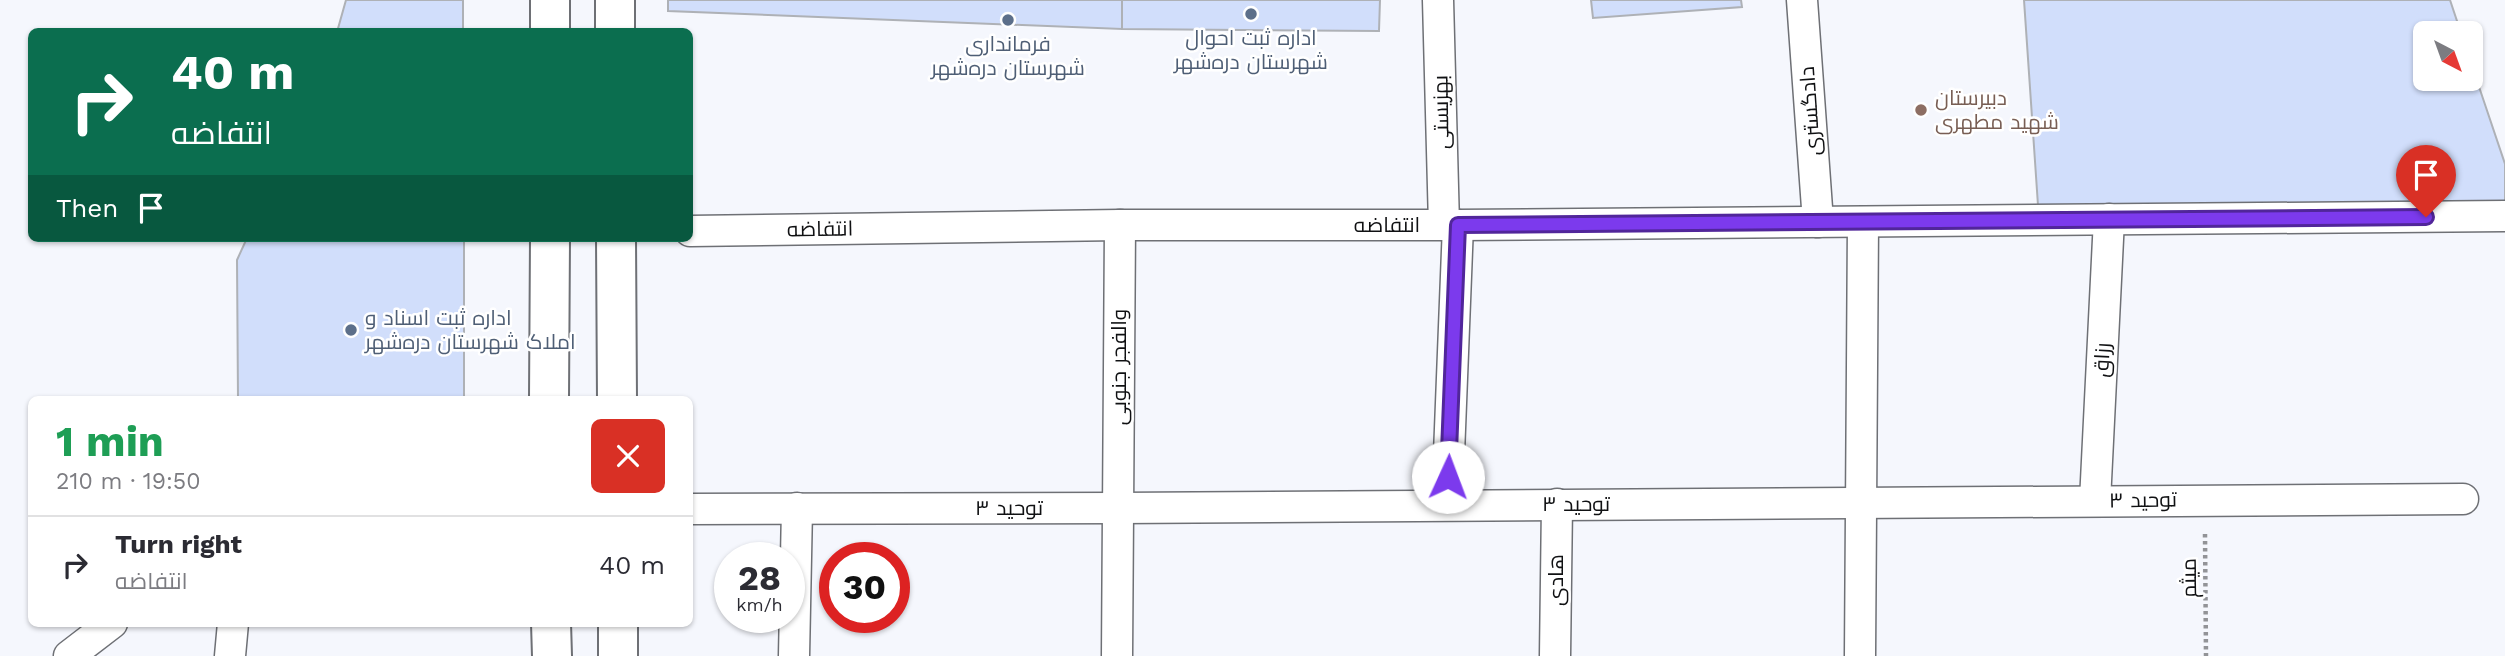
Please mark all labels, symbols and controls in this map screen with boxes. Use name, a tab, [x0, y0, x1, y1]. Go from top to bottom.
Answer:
marker: اداره ثبت احوال شهرستان دره‌شهر	[1243, 6, 1259, 22]
marker: فرمانداری شهرستان دره‌شهر	[1000, 12, 1016, 28]
north arrow	[2413, 21, 2483, 91]
map controls	[2413, 21, 2483, 91]
place label: اداره ثبت احوال شهرستان دره‌شهر	[1173, 25, 1328, 75]
place label: فرمانداری شهرستان دره‌شهر	[930, 31, 1085, 81]
text: 40 m	[171, 43, 294, 101]
icon: right	[56, 56, 147, 147]
street label: دادگستری	[1794, 65, 1826, 157]
street label: بهزیستی	[1427, 75, 1455, 149]
place label: دبیرستان شهید مطهری	[1935, 85, 2059, 135]
marker: دبیرستان شهید مطهری	[1913, 102, 1929, 118]
text: انتفاضه	[171, 114, 272, 152]
pin	[2396, 145, 2456, 217]
icon: arrive	[2407, 156, 2445, 194]
icon: arrive	[132, 189, 170, 227]
text: Then	[56, 193, 118, 223]
street label: انتفاضه	[1354, 212, 1420, 237]
street label: انتفاضه	[787, 215, 853, 242]
place label: اداره ثبت اسناد و املاک شهرستان دره‌شهر	[364, 305, 576, 355]
street label: والفجر جنوبی	[1106, 309, 1132, 425]
marker: اداره ثبت اسناد و املاک شهرستان دره‌شهر	[343, 322, 359, 338]
street label: رزاق	[2088, 342, 2116, 378]
text: 1 min	[56, 417, 164, 466]
button: close	[591, 419, 665, 493]
position arrow	[1411, 440, 1485, 514]
text: 210 m · 19:50	[56, 468, 201, 495]
street label: توحید ۳	[2109, 486, 2178, 513]
street label: توحید ۳	[1542, 491, 1610, 516]
street label: توحید ۳	[975, 495, 1043, 520]
text: Turn right	[115, 529, 242, 559]
speed limit sign: 30	[819, 542, 910, 633]
icon: right	[56, 546, 94, 584]
text: 40 m	[599, 550, 665, 580]
street label: هادی	[1543, 554, 1569, 606]
text: 28	[738, 557, 781, 599]
street label: میثم	[2176, 558, 2203, 598]
text: انتفاضه	[115, 568, 188, 595]
text: km/h	[736, 594, 783, 615]

